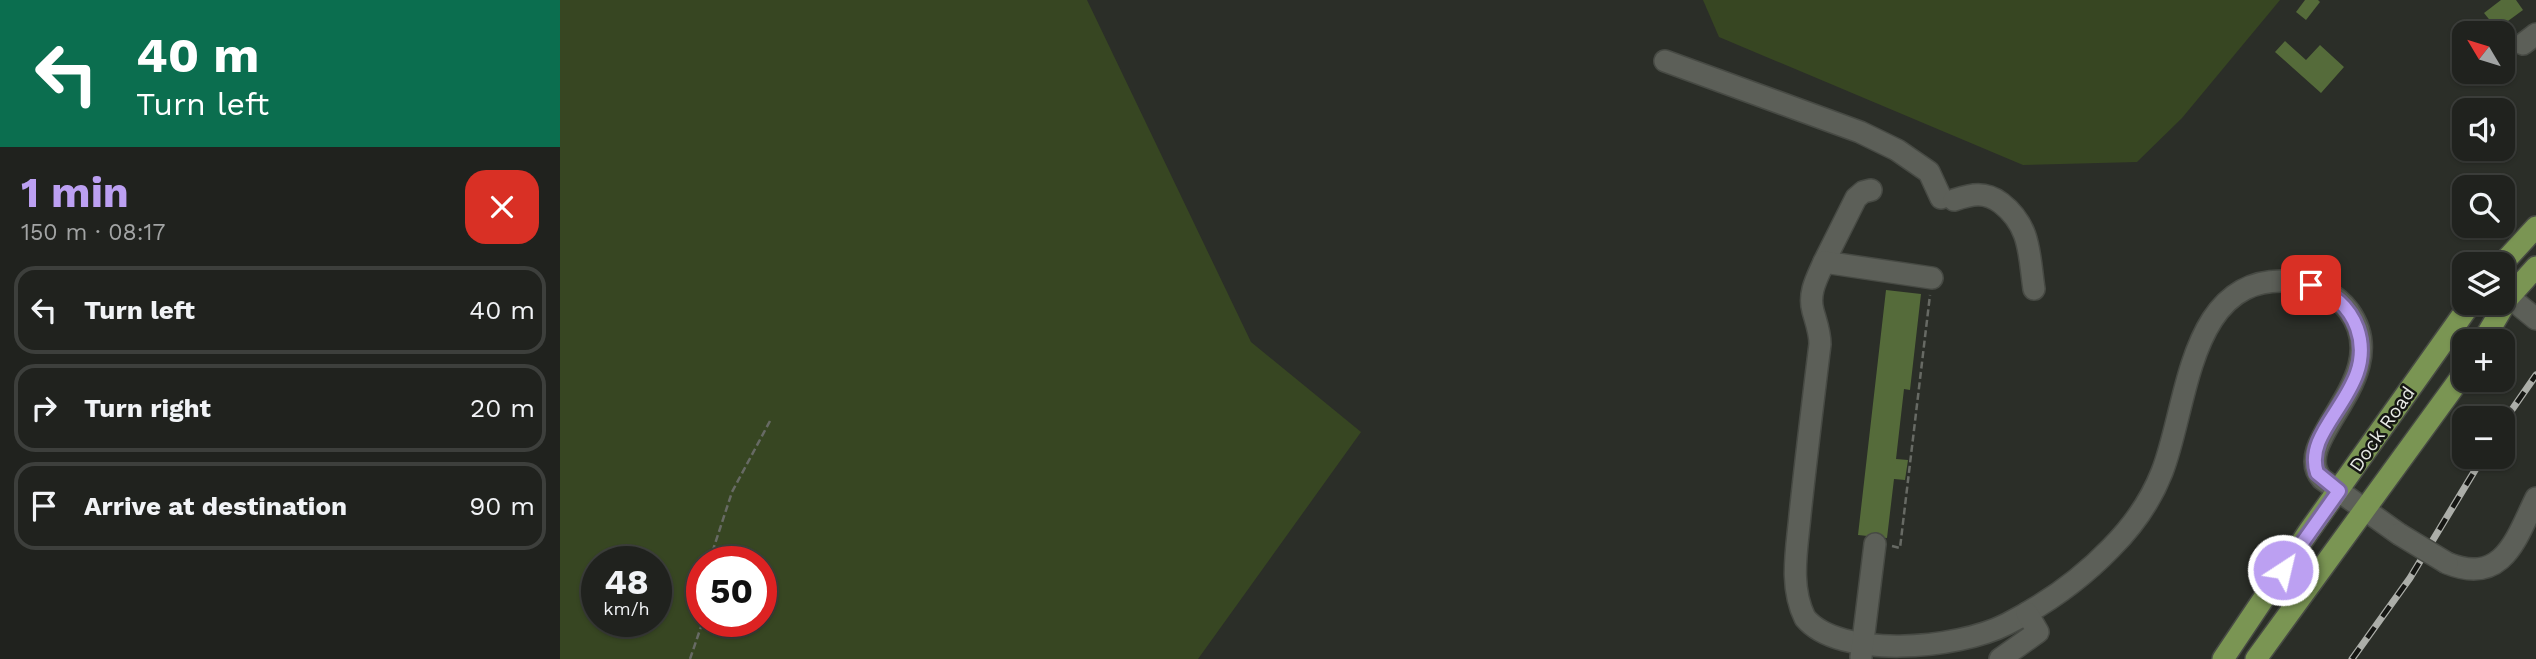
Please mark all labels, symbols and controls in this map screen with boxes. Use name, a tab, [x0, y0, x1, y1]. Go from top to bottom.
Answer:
north arrow	[2452, 21, 2515, 84]
map controls	[2452, 21, 2515, 469]
text: 40 m	[136, 26, 259, 84]
icon: left	[21, 28, 112, 119]
text: Turn left	[136, 85, 269, 123]
button: sound	[2452, 98, 2515, 161]
text: 1 min	[21, 168, 129, 217]
button: close	[465, 170, 539, 244]
button: search	[2452, 175, 2515, 238]
text: 150 m · 08:17	[21, 219, 165, 246]
button: layers	[2452, 252, 2515, 315]
pin	[2281, 255, 2341, 315]
icon: arrive	[2292, 266, 2330, 304]
icon: left	[25, 291, 63, 329]
text: Turn left	[84, 295, 195, 325]
text: 40 m	[469, 295, 535, 325]
button: +	[2452, 329, 2515, 392]
street label: Dock Road	[2344, 382, 2420, 476]
icon: right	[25, 389, 63, 427]
text: Turn right	[84, 393, 211, 423]
text: 20 m	[470, 393, 535, 423]
button: −	[2452, 406, 2515, 469]
icon: arrive	[25, 487, 63, 525]
text: Arrive at destination	[84, 491, 347, 521]
text: 90 m	[469, 491, 535, 521]
position arrow	[2246, 533, 2320, 607]
speed limit sign: 50	[686, 546, 777, 637]
text: 48	[604, 561, 649, 603]
text: km/h	[603, 598, 650, 619]

